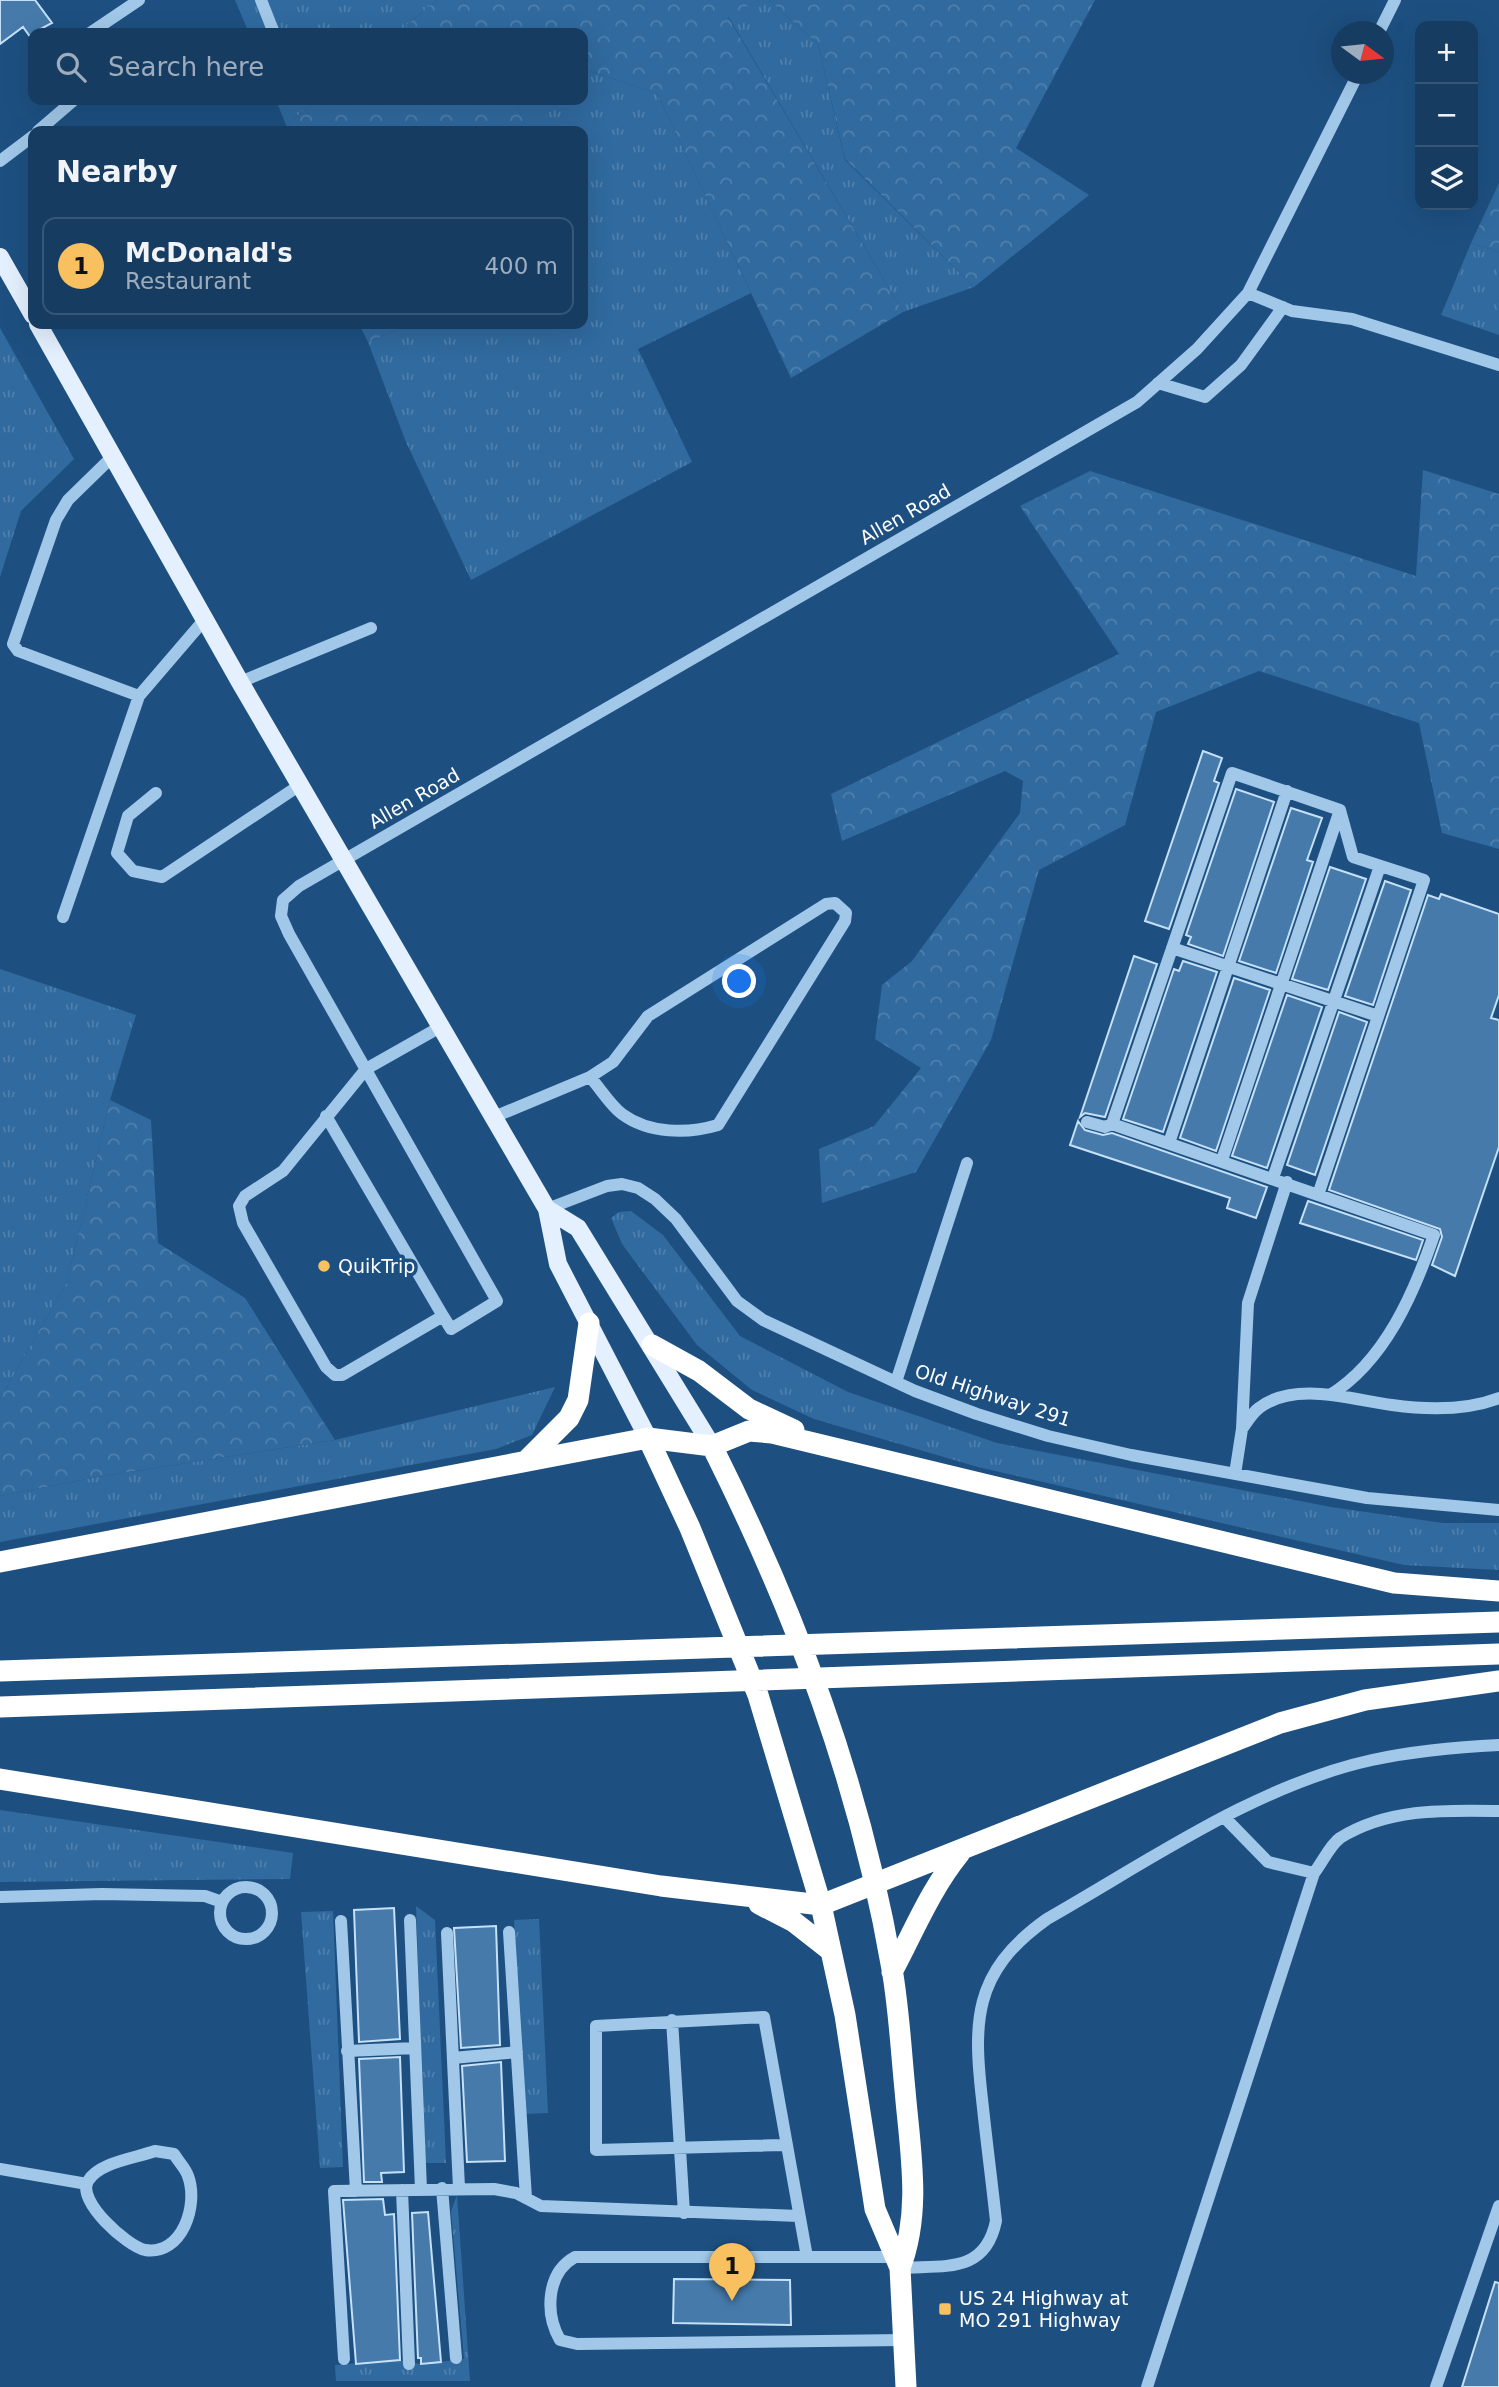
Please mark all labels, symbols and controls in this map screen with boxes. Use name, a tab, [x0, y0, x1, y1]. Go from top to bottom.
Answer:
north arrow	[1331, 21, 1394, 84]
map controls	[1415, 21, 1478, 210]
button: +	[1415, 21, 1478, 84]
search box	[28, 28, 588, 105]
icon: search	[52, 48, 90, 86]
text: Search here	[108, 52, 264, 82]
button: −	[1415, 84, 1478, 147]
button: layers	[1415, 147, 1478, 210]
text: Nearby	[56, 154, 178, 189]
text: McDonald's	[125, 238, 293, 268]
text: 1	[73, 253, 89, 279]
text: 400 m	[484, 253, 558, 279]
text: Restaurant	[125, 268, 251, 294]
street label: Allen Road	[856, 479, 954, 549]
street label: Allen Road	[365, 763, 463, 833]
your location	[722, 964, 756, 998]
place label: QuikTrip	[338, 1255, 415, 1277]
marker: QuikTrip	[316, 1258, 332, 1274]
street label: Old Highway 291	[912, 1359, 1074, 1431]
pin: 1	[709, 2243, 755, 2301]
place label: US 24 Highway at MO 291 Highway	[959, 2287, 1128, 2331]
marker: US 24 Highway at MO 291 Highway	[937, 2301, 953, 2317]

